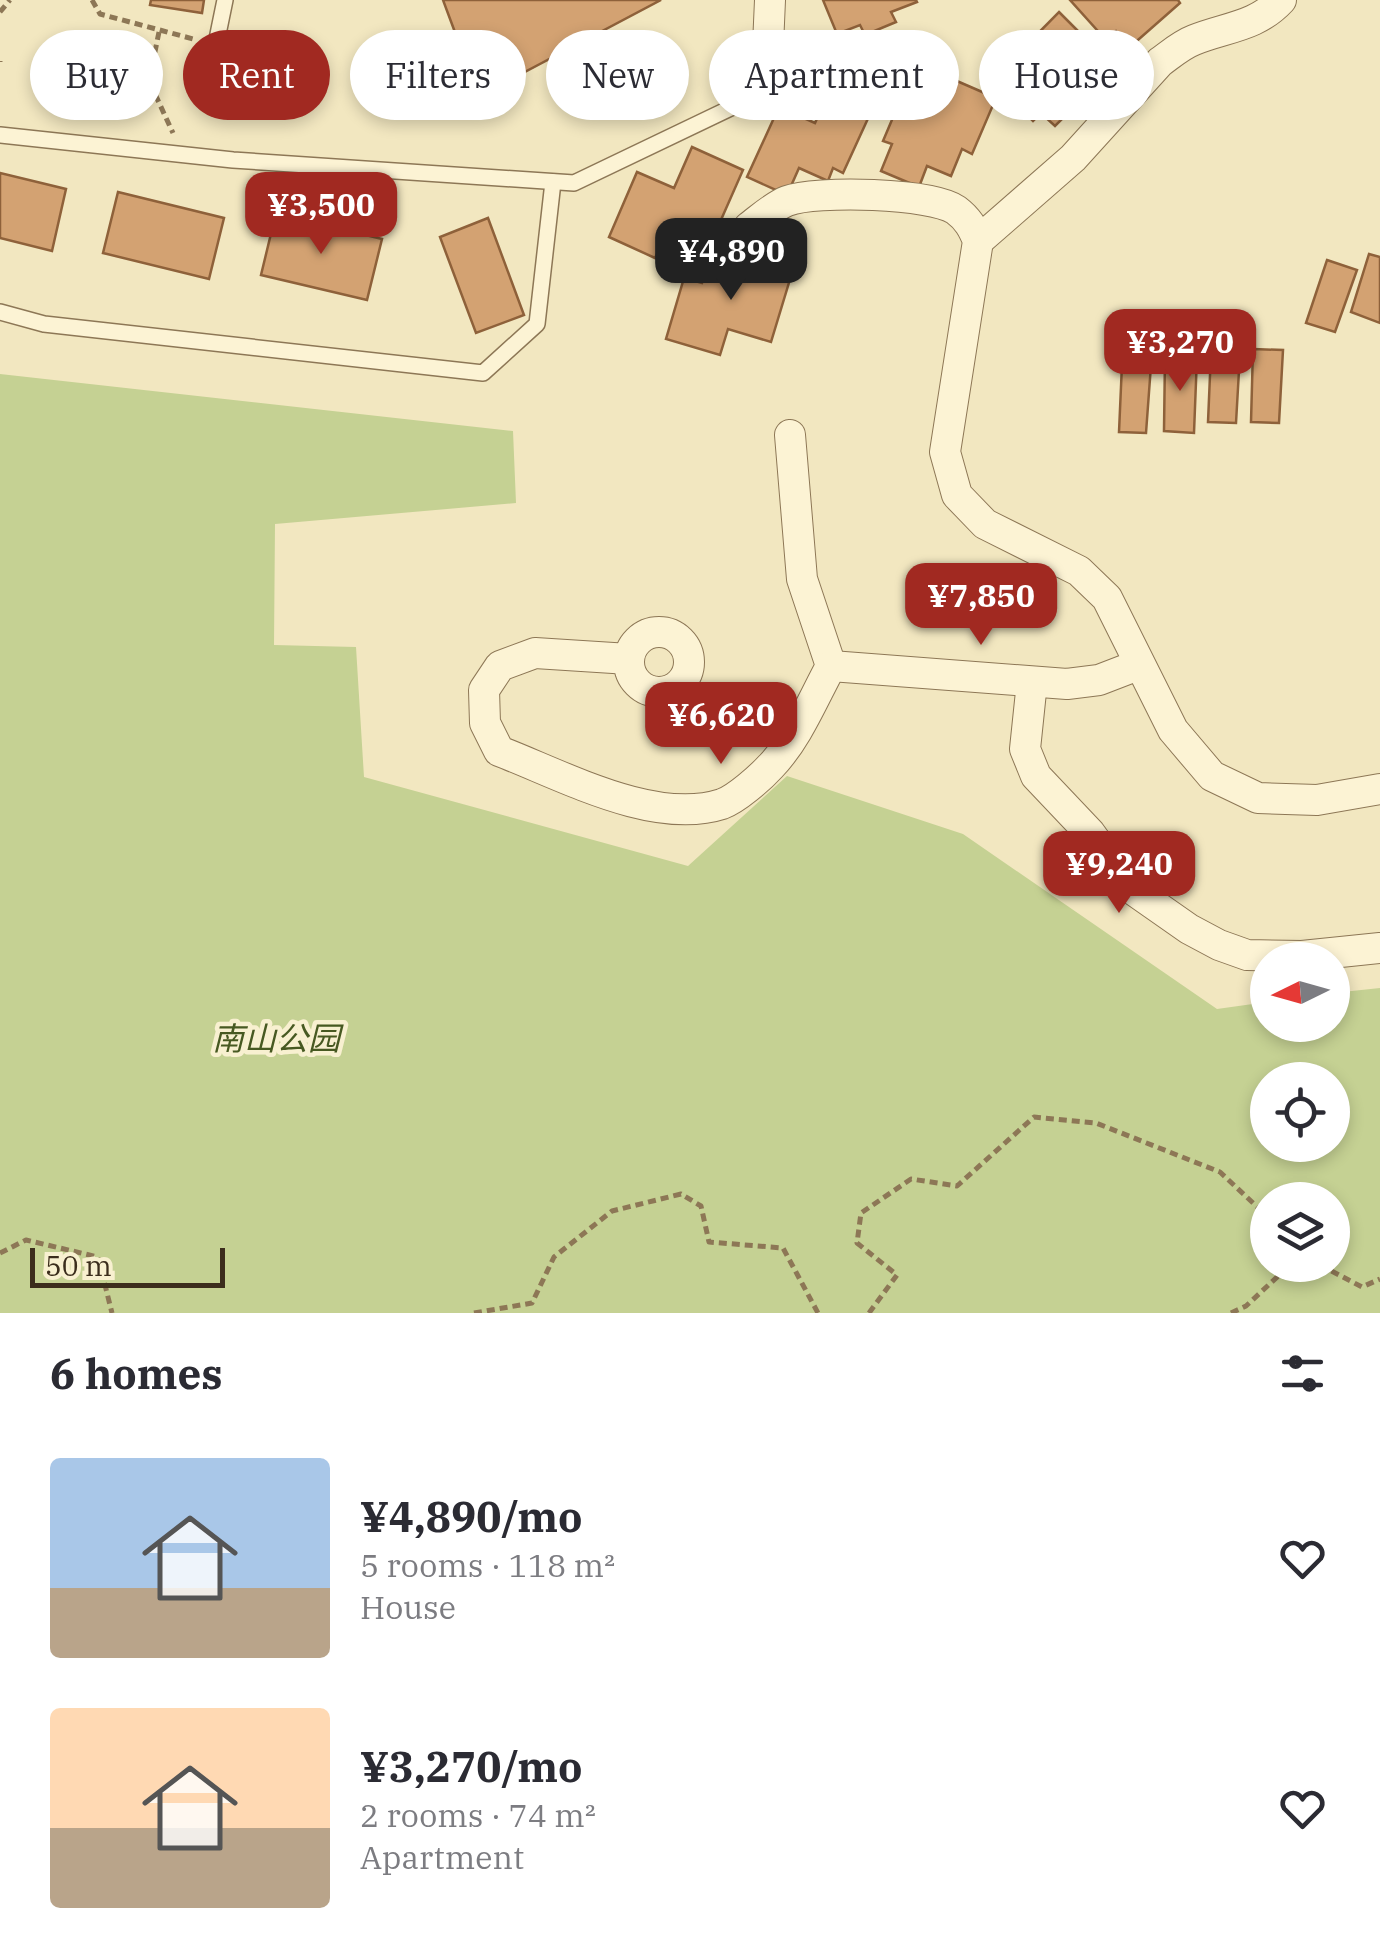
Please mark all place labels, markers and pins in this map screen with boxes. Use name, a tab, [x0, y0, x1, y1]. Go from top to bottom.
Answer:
pin: ¥3,500	[240, 172, 402, 257]
pin: ¥4,890	[650, 218, 812, 303]
pin: ¥3,270	[1099, 309, 1261, 394]
pin: ¥7,850	[900, 563, 1062, 648]
pin: ¥6,620	[640, 682, 802, 767]
pin: ¥9,240	[1038, 831, 1200, 916]

